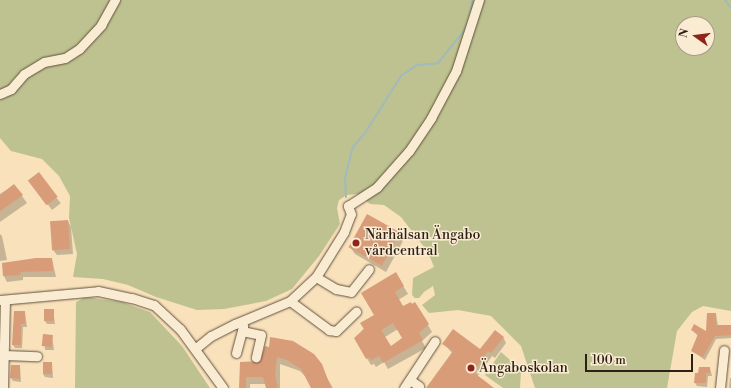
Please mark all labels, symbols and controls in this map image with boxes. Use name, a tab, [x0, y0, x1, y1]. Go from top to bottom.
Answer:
north arrow	[675, 16, 715, 56]
text: N	[676, 27, 692, 39]
place label: Närhälsan Ängabo vårdcentral	[365, 227, 480, 260]
marker: Närhälsan Ängabo vårdcentral	[350, 237, 362, 249]
scale bar	[587, 346, 695, 372]
text: 100 m	[592, 353, 626, 368]
place label: Ängaboskolan	[479, 360, 568, 376]
marker: Ängaboskolan	[466, 363, 476, 373]

